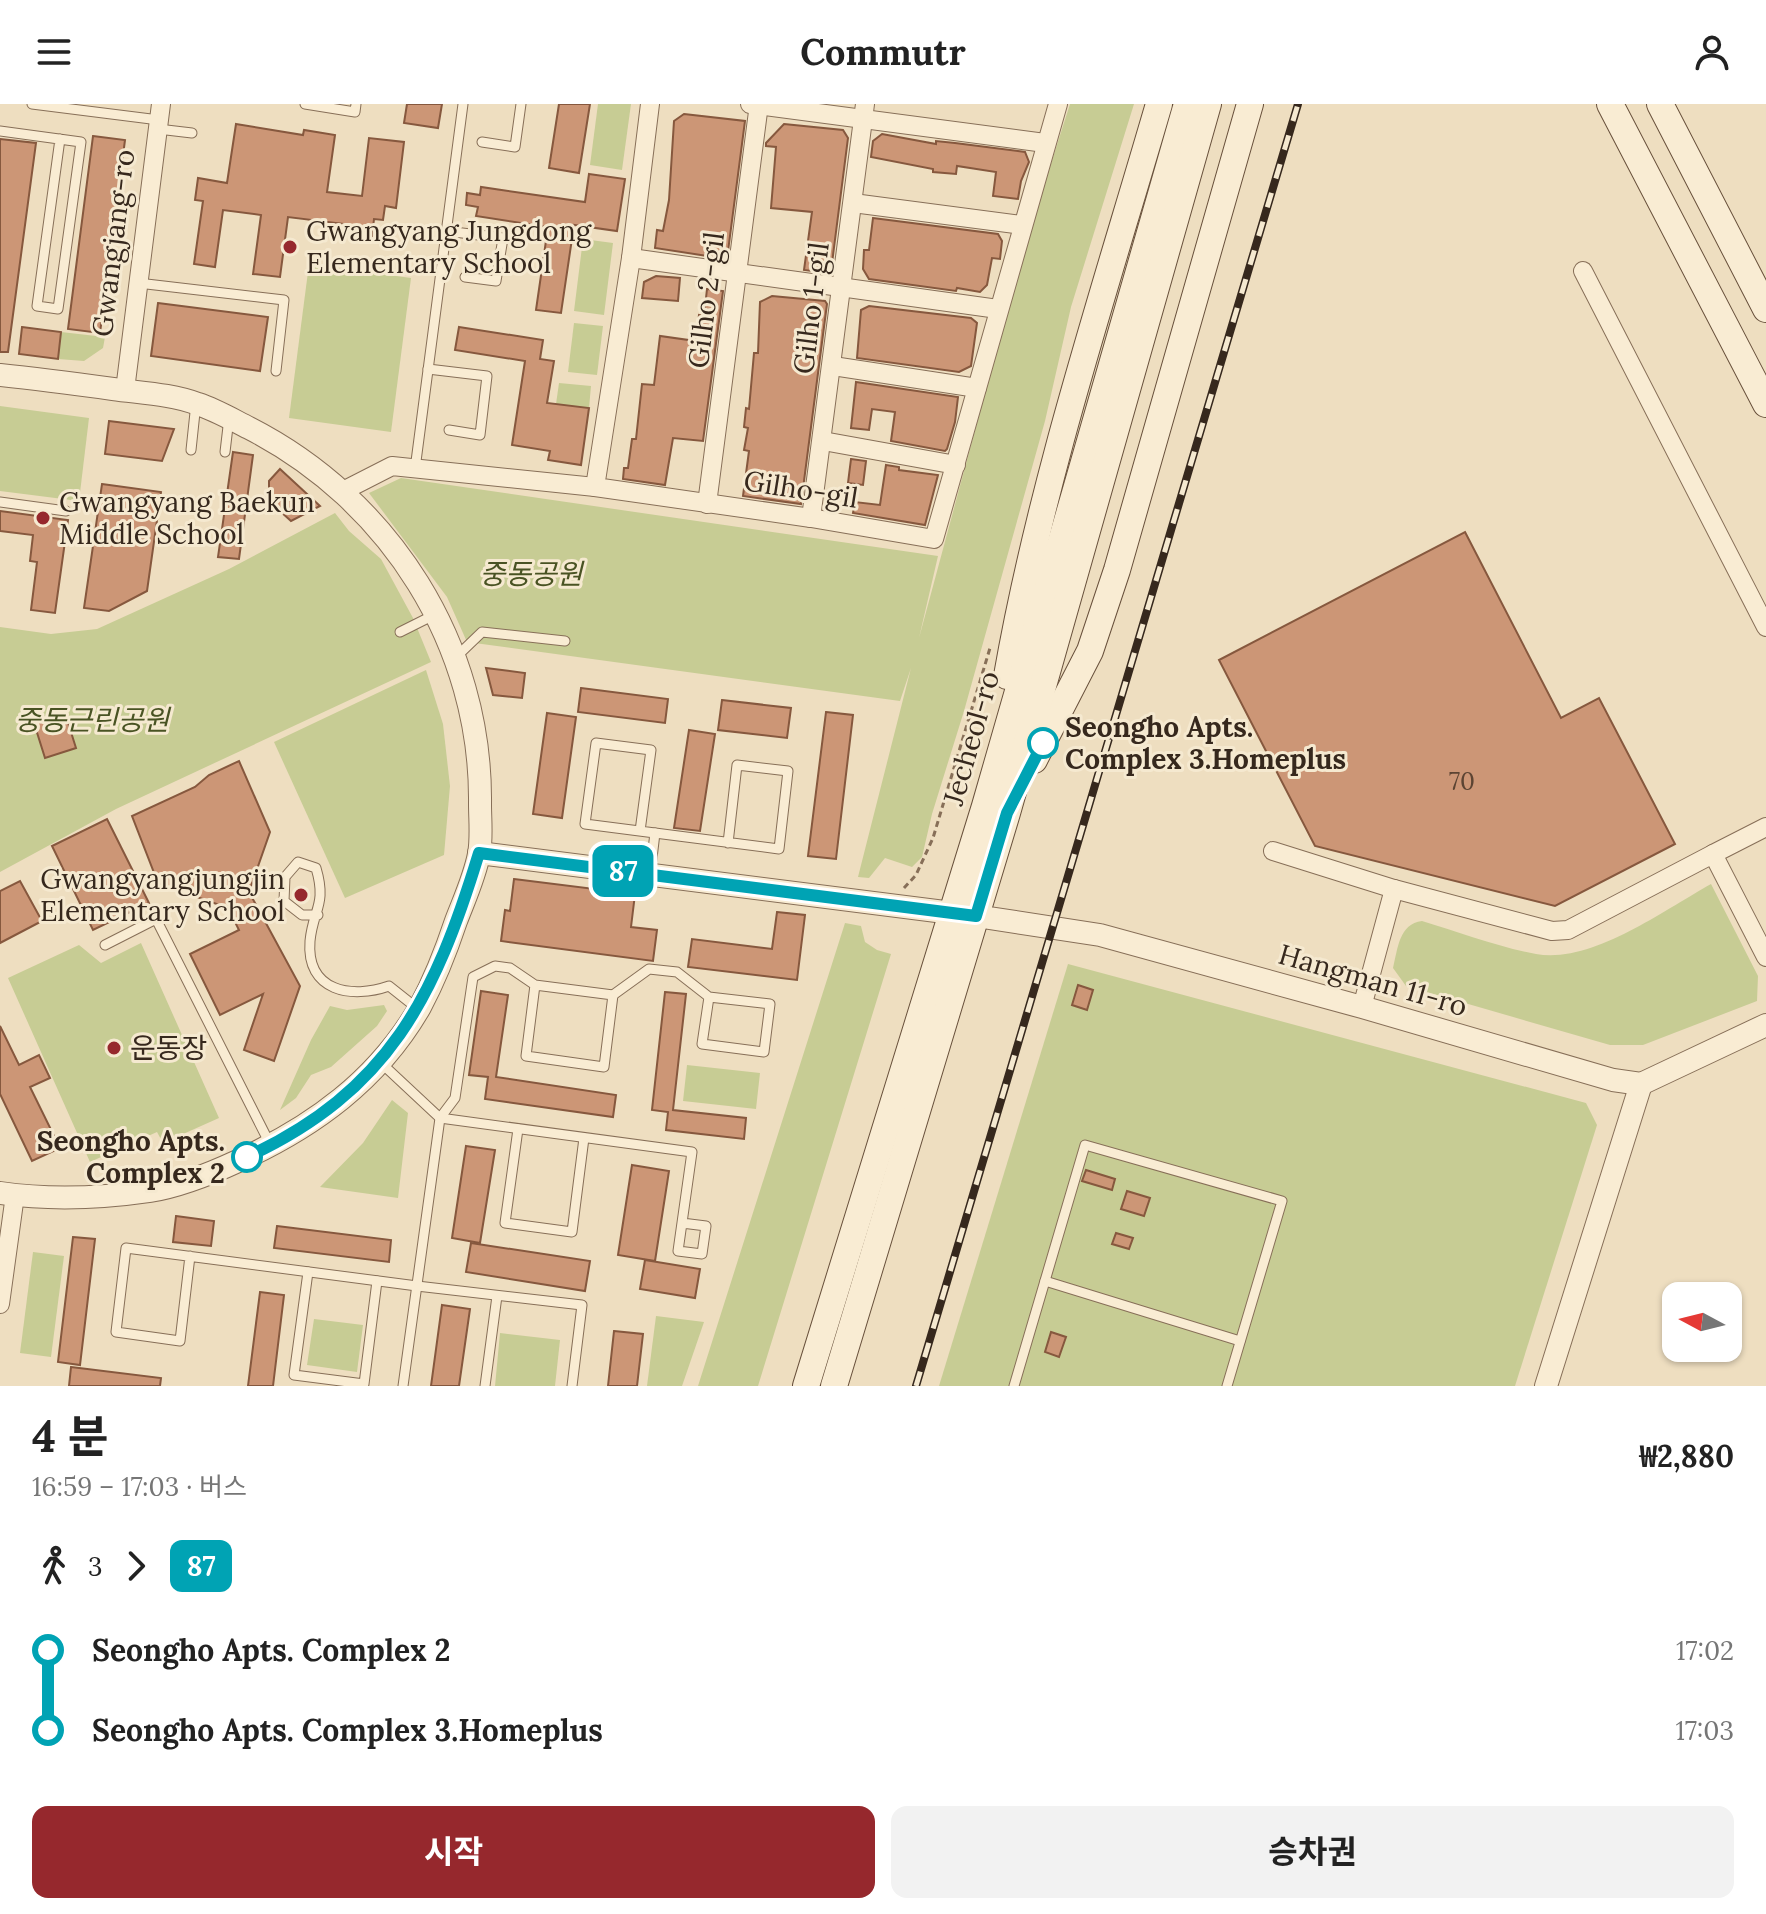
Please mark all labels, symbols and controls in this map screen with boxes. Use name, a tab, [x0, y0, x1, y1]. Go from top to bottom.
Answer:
text: Commutr	[800, 29, 966, 75]
icon: menu	[32, 30, 76, 74]
icon: person	[1690, 30, 1734, 74]
street label: Gwangjang-ro	[84, 147, 142, 339]
place label: Gwangyang Jungdong Elementary School	[306, 213, 592, 281]
street label: Gilho 2-gil	[680, 230, 732, 370]
marker: Gwangyang Jungdong Elementary School	[281, 238, 299, 256]
street label: Gilho 1-gil	[785, 240, 837, 376]
street label: Gilho-gil	[741, 462, 861, 516]
place label: Gwangyang Baekun Middle School	[59, 484, 315, 552]
marker: Gwangyang Baekun Middle School	[34, 509, 52, 527]
park label: 중동공원	[479, 556, 585, 592]
street label: Jecheol-ro	[934, 667, 1007, 810]
park label: 중동근린공원	[15, 702, 172, 738]
place label: Seongho Apts. Complex 3.Homeplus	[1065, 709, 1346, 777]
marker: Seongho Apts. Complex 3.Homeplus	[1028, 728, 1058, 758]
house number: 70	[1449, 766, 1475, 797]
line badge: 87	[587, 845, 659, 897]
text: 87	[608, 853, 638, 889]
place label: Gwangyangjungjin Elementary School	[40, 861, 285, 929]
marker: Gwangyangjungjin Elementary School	[292, 886, 310, 904]
street label: Hangman 11-ro	[1275, 936, 1471, 1024]
place label: 운동장	[130, 1030, 207, 1066]
marker: 운동장	[105, 1039, 123, 1057]
place label: Seongho Apts. Complex 2	[37, 1123, 225, 1191]
marker: Seongho Apts. Complex 2	[232, 1142, 262, 1172]
north arrow	[1662, 1282, 1742, 1362]
map controls	[1662, 1282, 1742, 1362]
text: 4 분	[32, 1408, 108, 1464]
text: ₩2,880	[1639, 1437, 1734, 1475]
text: 16:59 – 17:03 · 버스	[32, 1470, 247, 1503]
icon: walk	[32, 1544, 76, 1588]
icon: forward	[114, 1544, 158, 1588]
text: 87	[186, 1548, 216, 1584]
text: 3	[88, 1550, 102, 1583]
text: Seongho Apts. Complex 2	[92, 1631, 451, 1669]
text: 17:02	[1676, 1634, 1734, 1667]
text: Seongho Apts. Complex 3.Homeplus	[92, 1711, 603, 1749]
text: 17:03	[1675, 1714, 1734, 1747]
button: 시작	[32, 1806, 875, 1898]
button: 승차권	[891, 1806, 1734, 1898]

